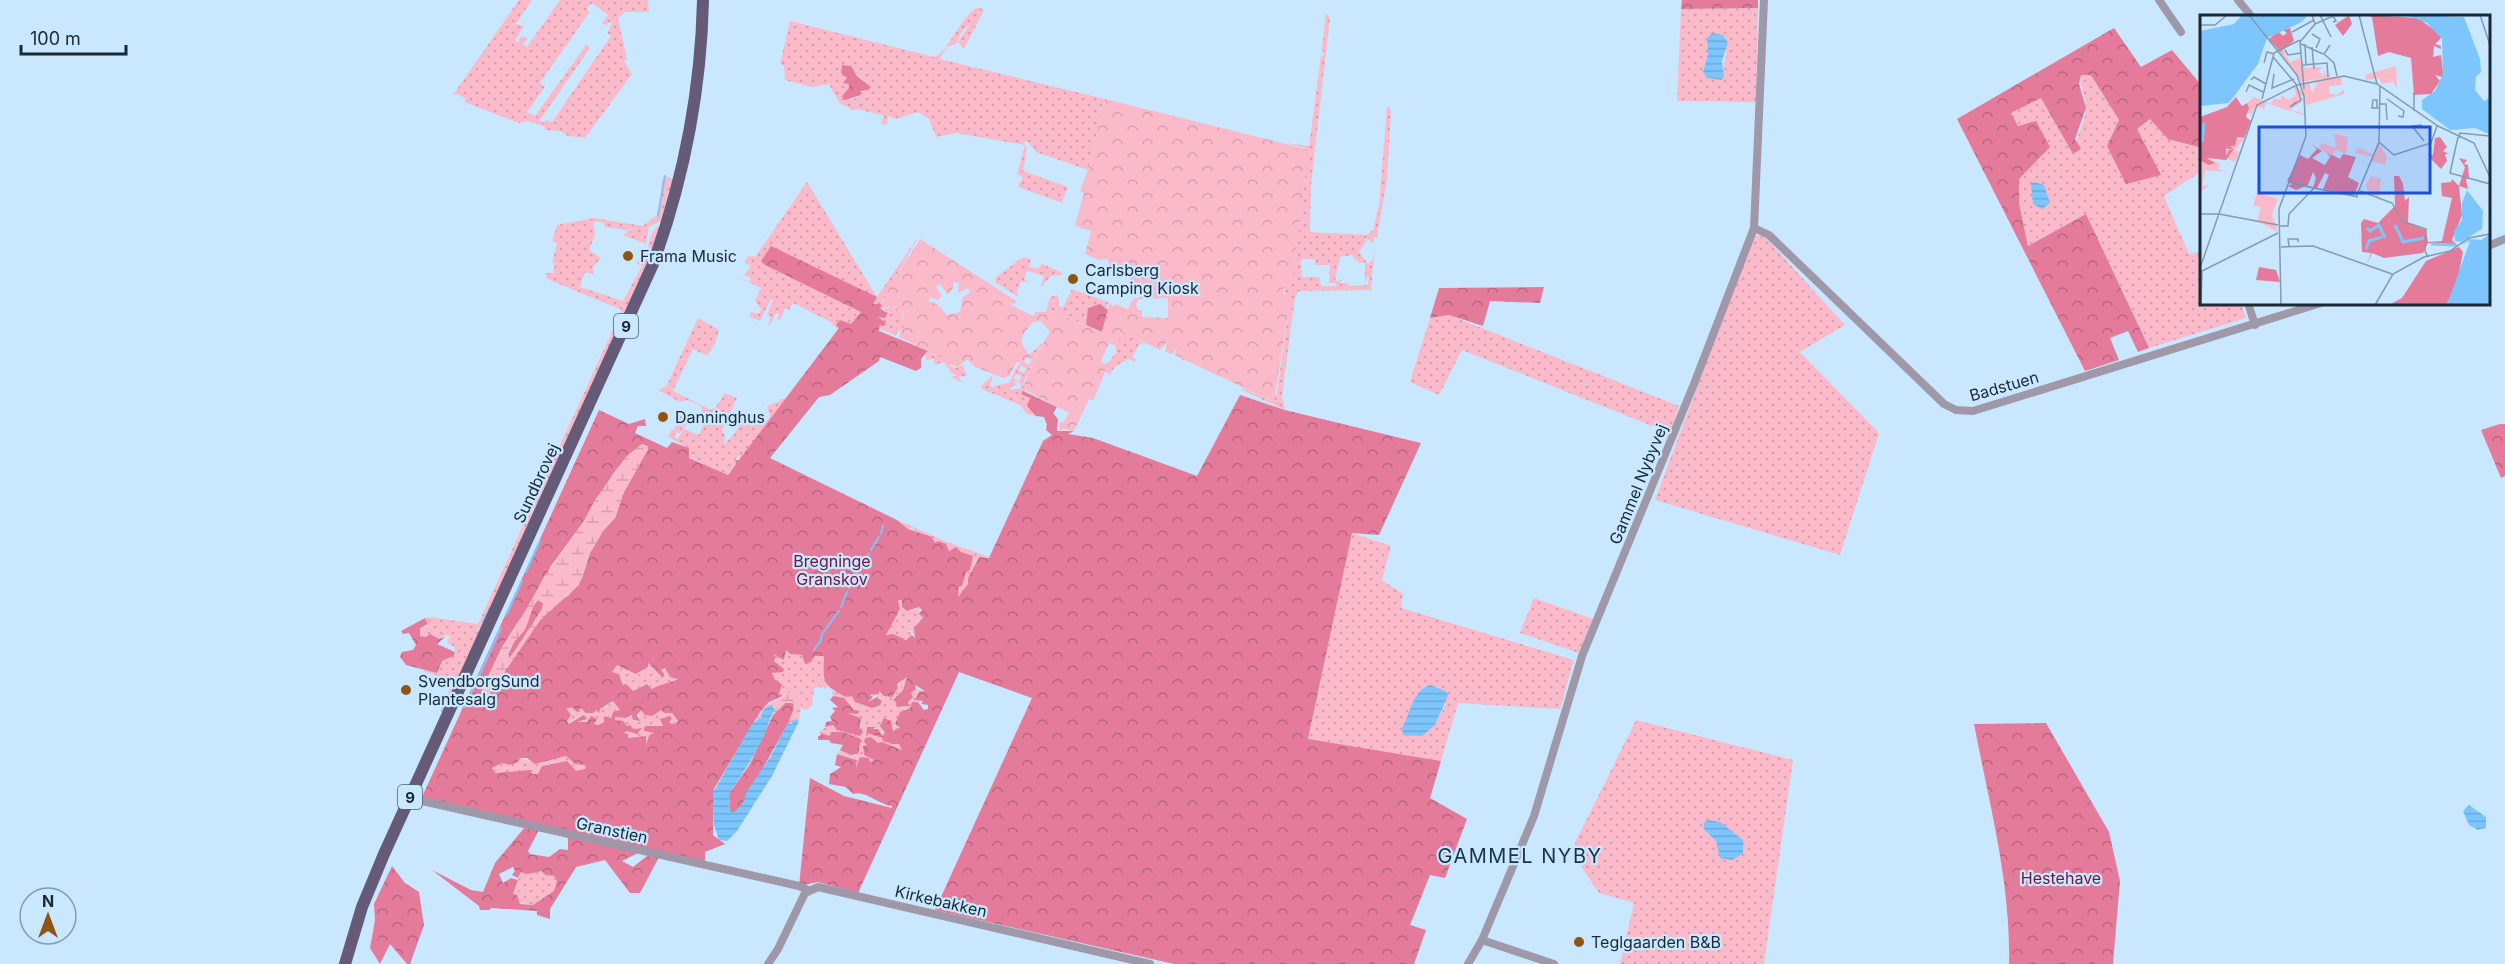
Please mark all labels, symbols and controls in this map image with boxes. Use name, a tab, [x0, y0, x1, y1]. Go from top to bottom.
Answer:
inset map	[2200, 15, 2490, 304]
scale bar	[21, 18, 126, 56]
text: 100 m	[30, 28, 81, 49]
place label: Frama Music	[640, 246, 737, 266]
marker: Frama Music	[621, 249, 635, 263]
place label: Carlsberg Camping Kiosk	[1085, 260, 1199, 298]
marker: Carlsberg Camping Kiosk	[1066, 272, 1080, 286]
road number: 9	[614, 314, 638, 338]
street label: Badstuen	[1967, 367, 2041, 405]
place label: Danninghus	[675, 407, 765, 427]
marker: Danninghus	[656, 410, 670, 424]
street label: Gammel Nybyvej	[1605, 421, 1671, 547]
street label: Sundbrovej	[509, 440, 563, 526]
park label: Bregninge Granskov	[793, 551, 871, 589]
place label: SvendborgSund Plantesalg	[418, 671, 539, 709]
marker: SvendborgSund Plantesalg	[399, 683, 413, 697]
road number: 9	[398, 785, 422, 809]
street label: Granstien	[574, 813, 650, 847]
district label: GAMMEL NYBY	[1437, 844, 1603, 868]
park label: Hestehave	[2021, 868, 2101, 888]
street label: Kirkebakken	[893, 881, 989, 921]
north arrow	[18, 886, 78, 946]
text: N	[42, 891, 54, 911]
place label: Teglgaarden B&B	[1591, 932, 1721, 952]
marker: Teglgaarden B&B	[1572, 935, 1586, 949]

